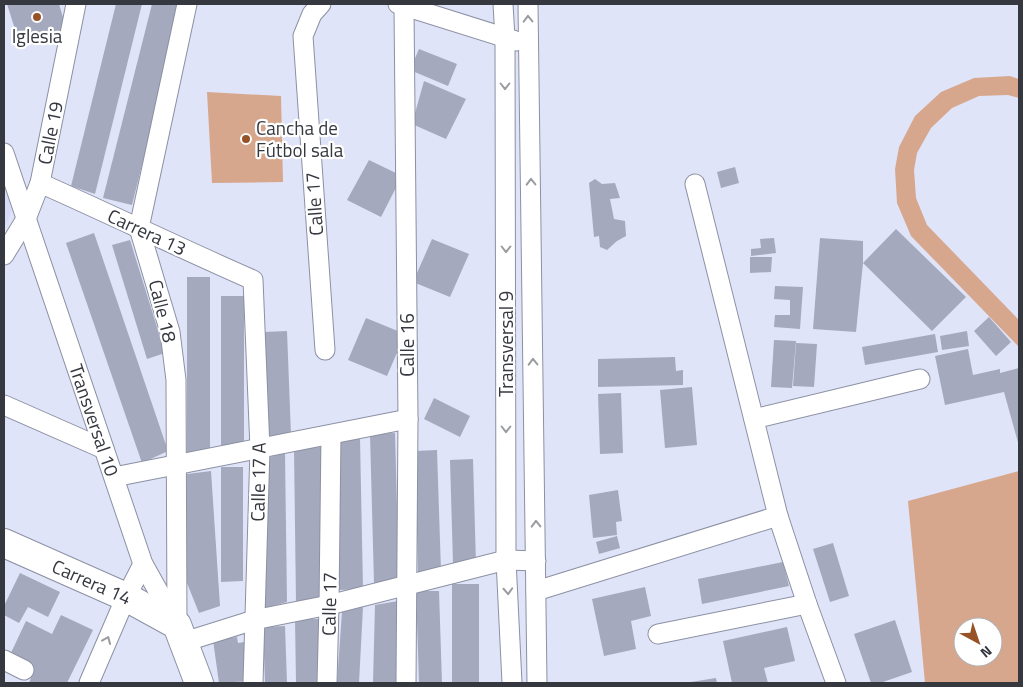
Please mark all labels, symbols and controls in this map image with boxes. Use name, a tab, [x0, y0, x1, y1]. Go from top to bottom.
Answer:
marker: Iglesia	[31, 11, 43, 23]
one-way arrow	[523, 15, 533, 23]
place label: Iglesia	[12, 21, 63, 50]
one-way arrow	[500, 83, 510, 91]
street label: Calle 19	[29, 99, 70, 167]
place label: Cancha de Fútbol sala	[256, 113, 344, 164]
marker: Cancha de Fútbol sala	[240, 133, 252, 145]
street label: Calle 17	[297, 171, 330, 237]
one-way arrow	[525, 178, 536, 186]
street label: Carrera 13	[103, 201, 191, 262]
one-way arrow	[500, 245, 511, 253]
street label: Calle 18	[142, 276, 185, 346]
street label: Transversal 9	[491, 291, 520, 397]
street label: Calle 16	[392, 313, 421, 377]
one-way arrow	[528, 358, 538, 366]
street label: Transversal 10	[62, 360, 127, 480]
one-way arrow	[501, 426, 511, 433]
street label: Calle 17 A	[242, 442, 273, 522]
one-way arrow	[530, 520, 541, 528]
street label: Carrera 14	[48, 551, 136, 612]
street label: Calle 17	[313, 572, 344, 636]
one-way arrow	[502, 588, 513, 596]
north arrow	[953, 617, 1003, 667]
one-way arrow	[101, 636, 112, 645]
text: N	[976, 641, 997, 664]

